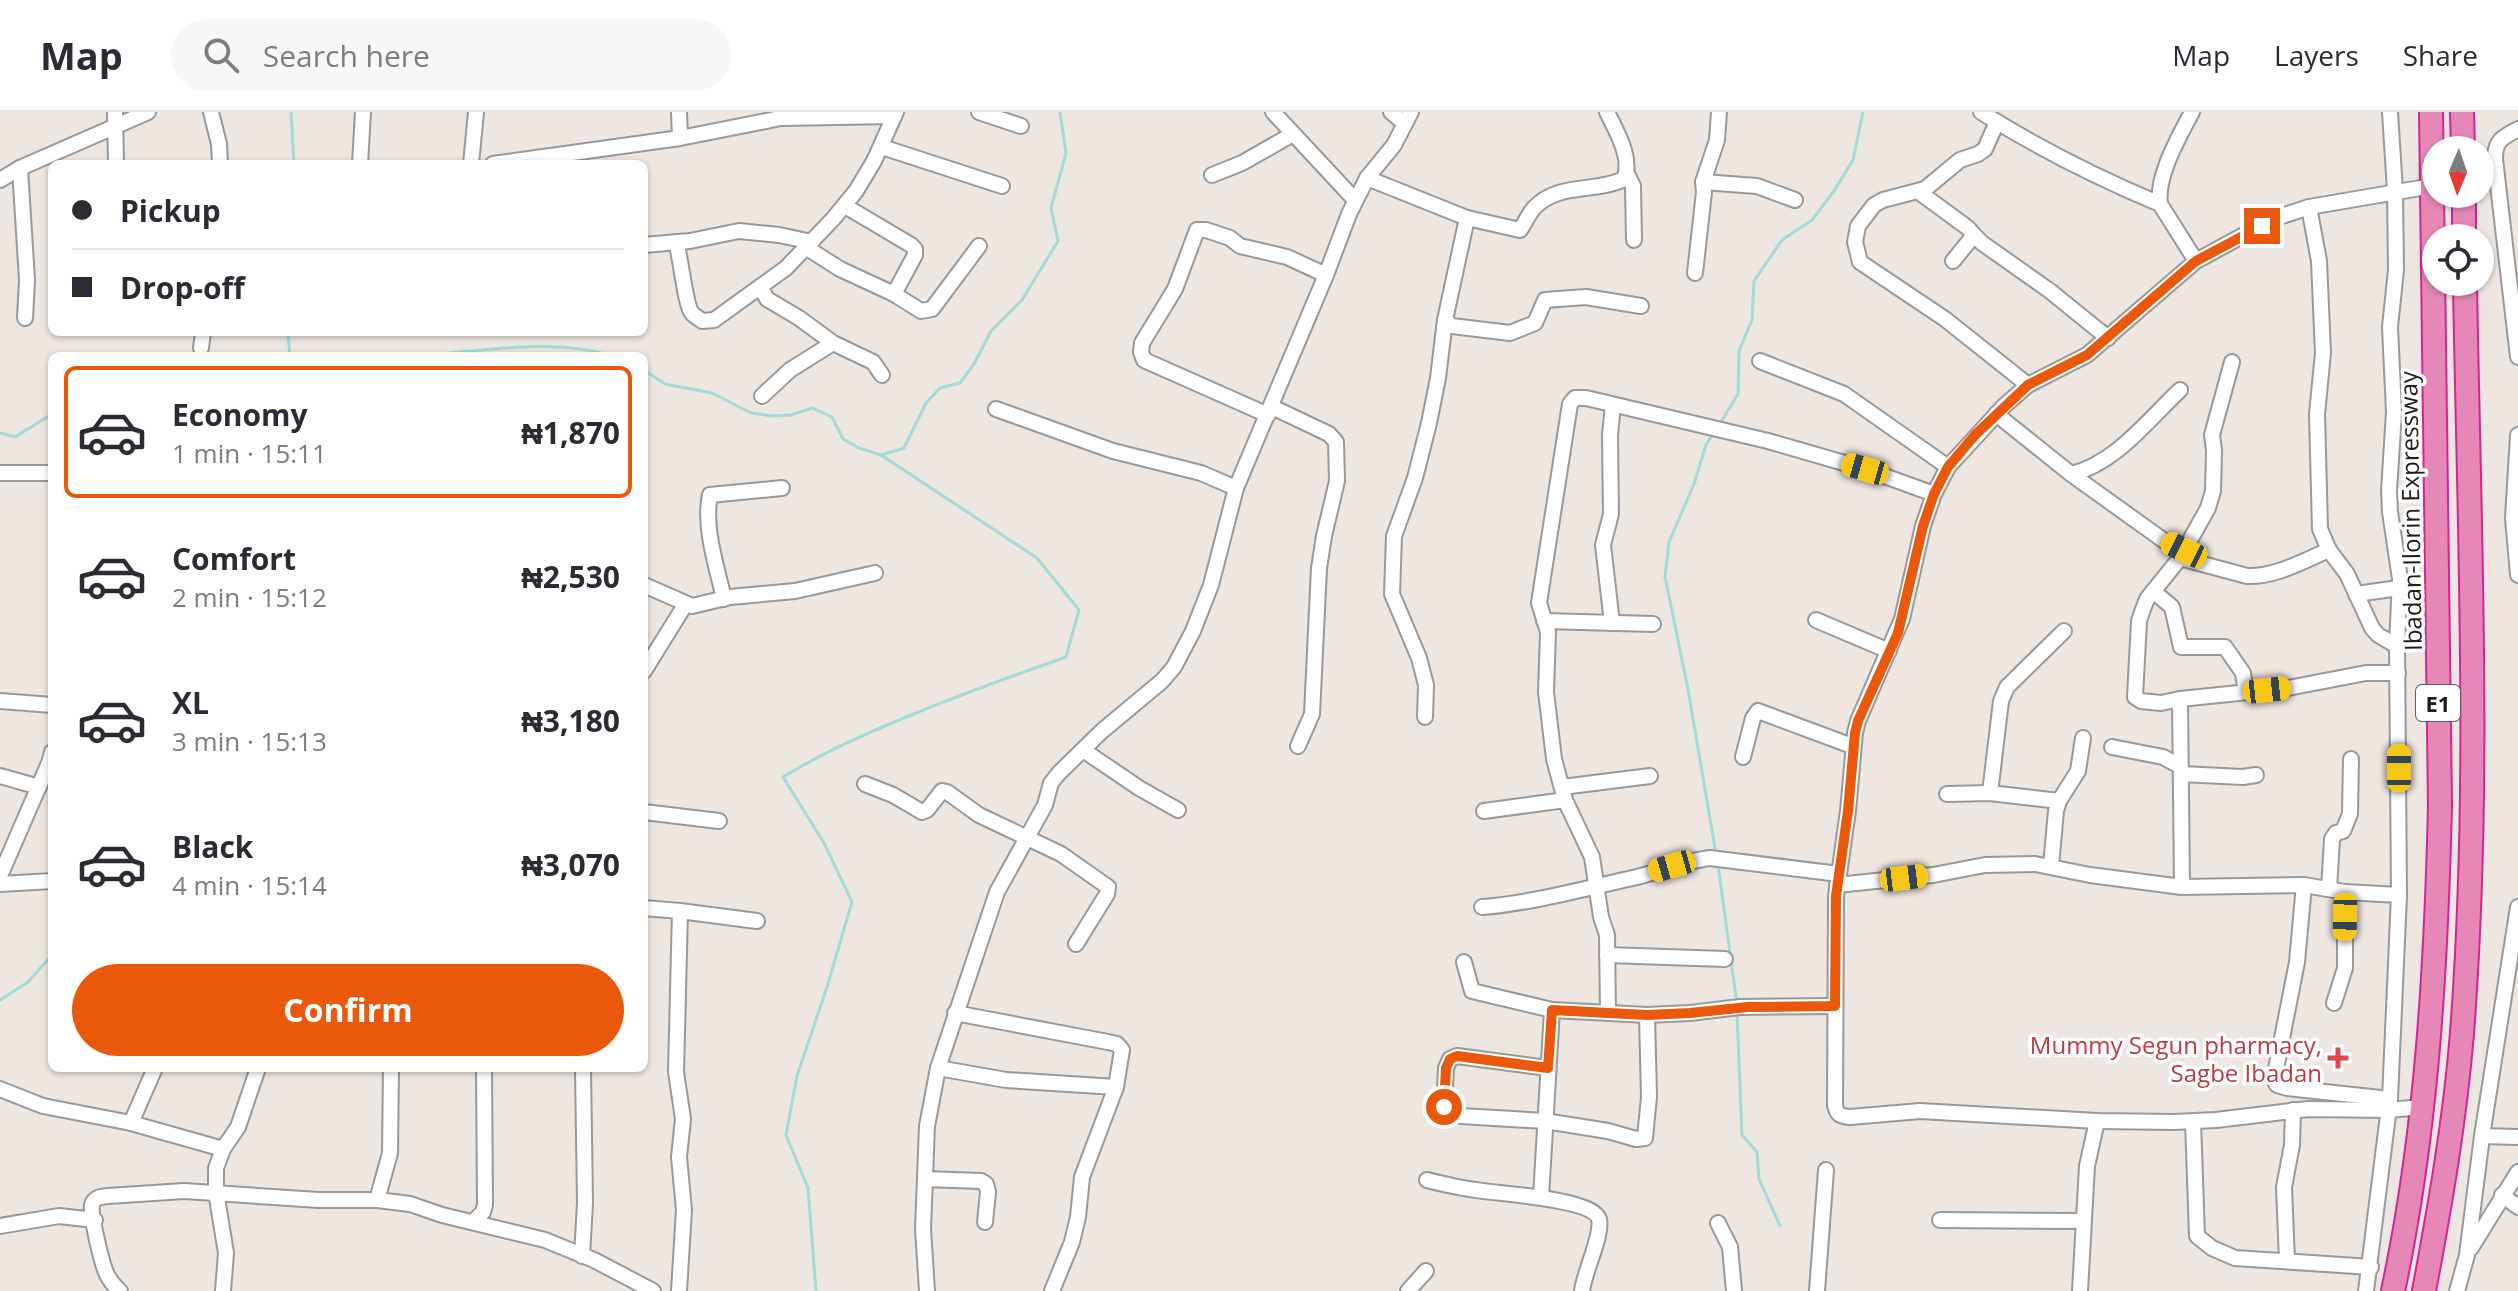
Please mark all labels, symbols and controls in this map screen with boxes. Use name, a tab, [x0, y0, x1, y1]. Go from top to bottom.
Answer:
search box	[171, 19, 731, 91]
text: Map	[40, 29, 123, 81]
icon: search	[199, 33, 243, 77]
text: Search here	[263, 35, 430, 76]
text: Map	[2172, 36, 2230, 74]
text: Layers	[2274, 36, 2359, 74]
text: Share	[2403, 36, 2478, 74]
north arrow	[2422, 136, 2494, 208]
map controls	[2422, 136, 2494, 296]
text: Pickup	[120, 190, 221, 231]
route end	[2244, 208, 2280, 244]
button: locate	[2422, 224, 2494, 296]
text: Drop-off	[120, 267, 245, 308]
street label: Ibadan-Ilorin Expressway	[2391, 370, 2429, 651]
text: Economy	[172, 394, 308, 435]
icon: car	[76, 396, 148, 468]
text: ₦1,870	[521, 412, 620, 453]
text: 1 min · 15:11	[172, 435, 327, 471]
car	[1839, 451, 1891, 487]
car	[2157, 529, 2211, 571]
text: Comfort	[172, 538, 296, 579]
icon: car	[76, 540, 148, 612]
text: ₦2,530	[521, 556, 620, 597]
text: 2 min · 15:12	[172, 579, 327, 615]
car	[2242, 676, 2292, 704]
text: XL	[172, 682, 209, 723]
icon: car	[76, 684, 148, 756]
road number: E1	[2416, 685, 2460, 721]
text: ₦3,180	[521, 700, 620, 741]
text: 3 min · 15:13	[172, 723, 327, 759]
car	[2387, 744, 2411, 792]
text: Black	[172, 826, 253, 867]
icon: car	[76, 828, 148, 900]
text: ₦3,070	[521, 844, 620, 885]
car	[1646, 848, 1698, 884]
car	[1879, 863, 1929, 893]
text: 4 min · 15:14	[172, 867, 327, 903]
car	[2333, 893, 2357, 941]
button: Confirm	[72, 964, 624, 1056]
place label: Mummy Segun pharmacy, Sagbe Ibadan	[2030, 1028, 2322, 1089]
marker: Mummy Segun pharmacy, Sagbe Ibadan	[2329, 1049, 2347, 1067]
route start	[1426, 1089, 1462, 1125]

